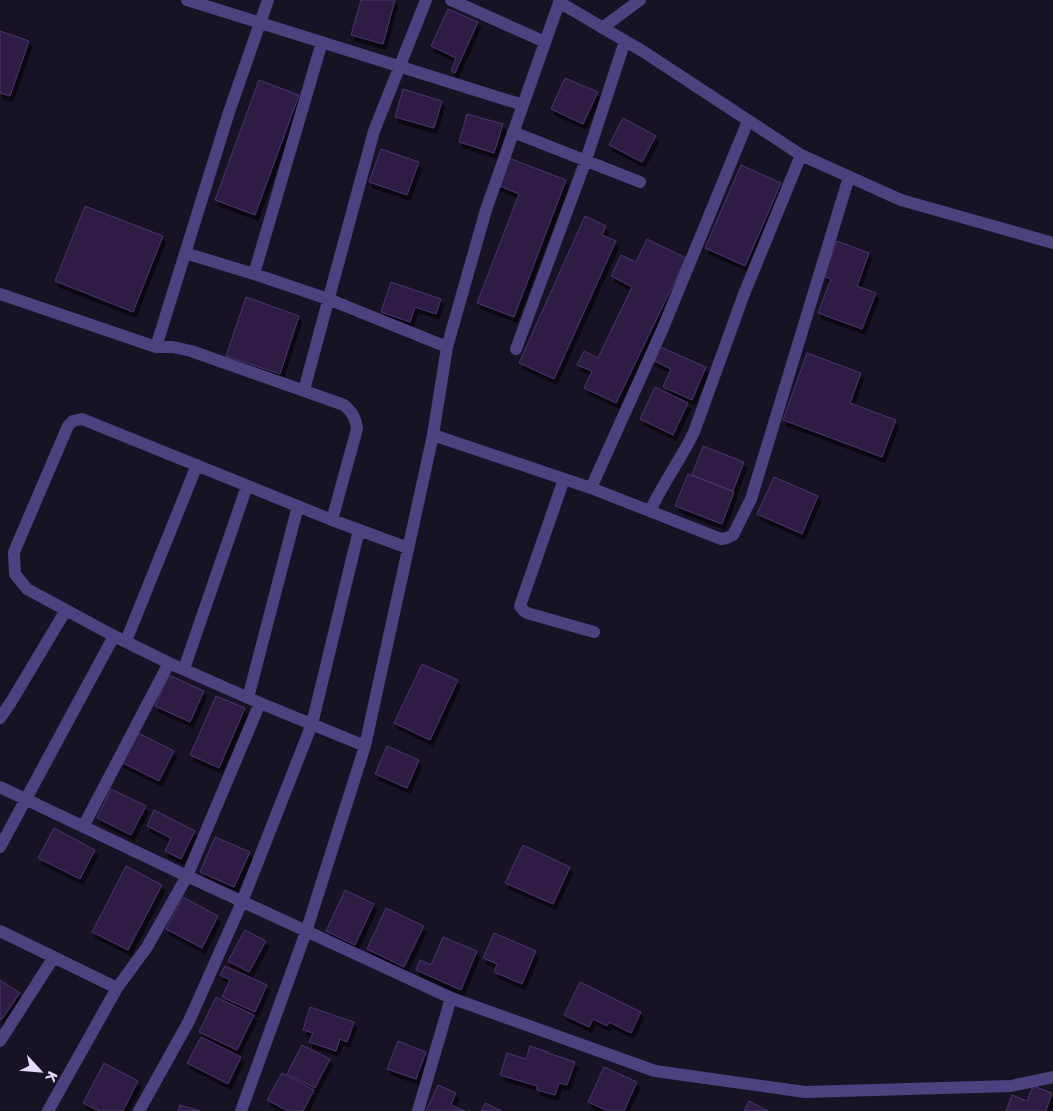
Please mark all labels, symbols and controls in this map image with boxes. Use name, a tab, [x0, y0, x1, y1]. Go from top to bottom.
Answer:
north arrow	[15, 1046, 65, 1096]
text: K	[40, 1068, 63, 1086]

